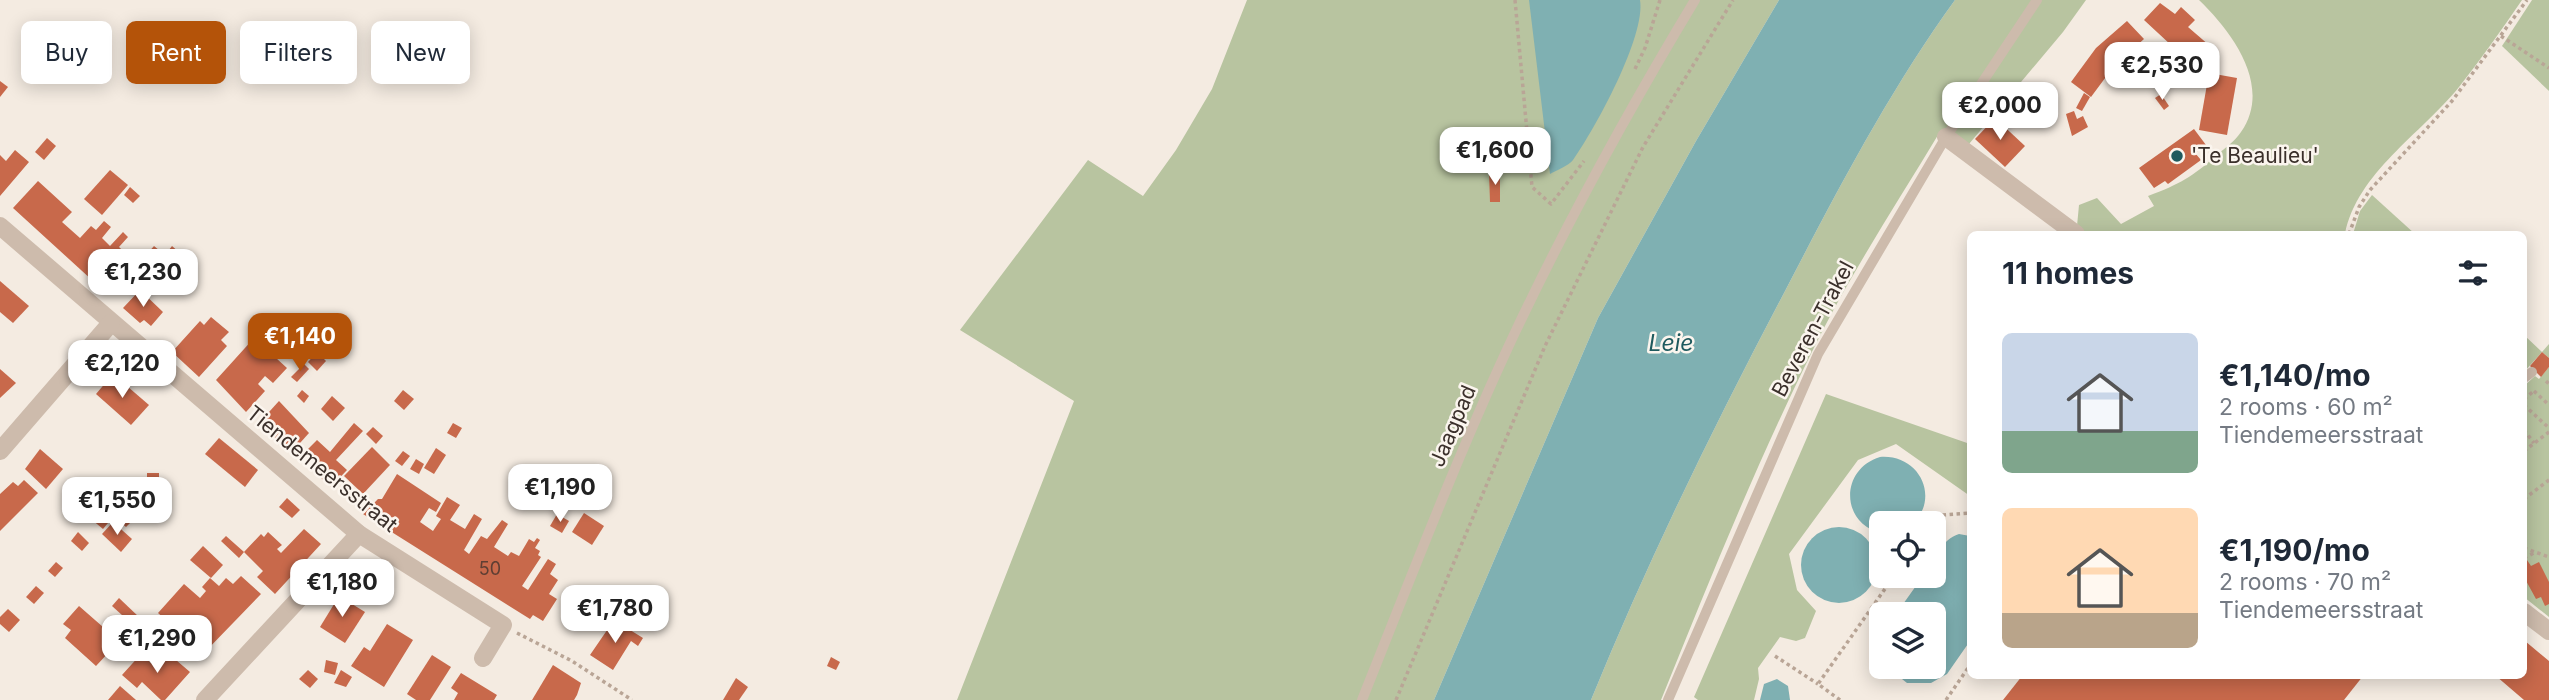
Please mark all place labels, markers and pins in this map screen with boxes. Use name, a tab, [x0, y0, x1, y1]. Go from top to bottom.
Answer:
pin: €2,530	[2105, 42, 2219, 102]
pin: €2,000	[1943, 82, 2057, 142]
pin: €1,600	[1438, 128, 1552, 187]
place label: 'Te Beaulieu'	[2191, 143, 2319, 168]
marker: 'Te Beaulieu'	[2169, 148, 2185, 164]
pin: €1,230	[86, 250, 200, 309]
pin: €1,140	[243, 314, 357, 373]
pin: €2,120	[65, 340, 179, 400]
pin: €1,190	[503, 464, 617, 524]
pin: €1,550	[60, 477, 174, 537]
pin: €1,180	[285, 560, 399, 619]
pin: €1,780	[558, 586, 672, 645]
pin: €1,290	[100, 616, 214, 675]

